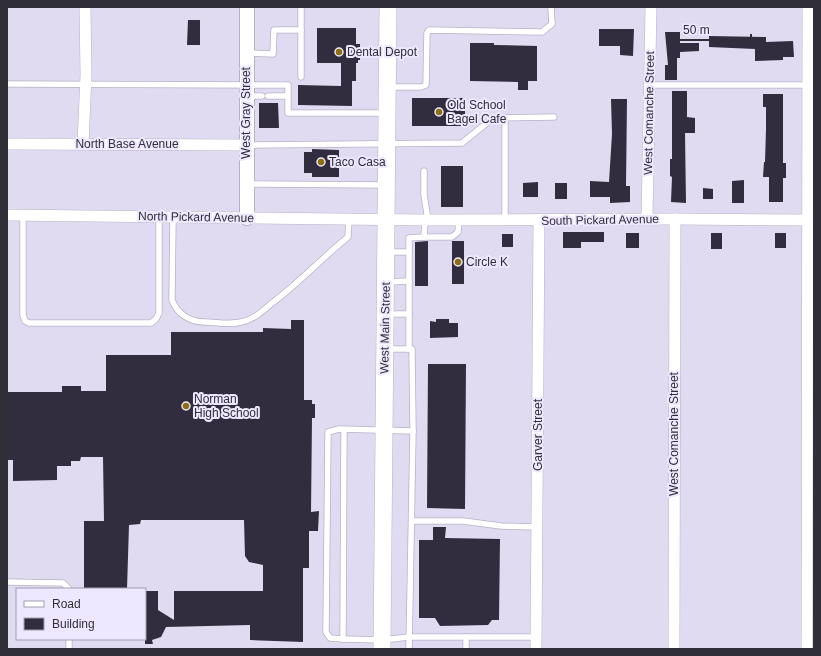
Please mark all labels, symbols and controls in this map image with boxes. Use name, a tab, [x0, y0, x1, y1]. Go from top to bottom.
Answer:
scale bar	[677, 16, 751, 42]
text: 50 m	[683, 23, 710, 37]
place label: Dental Depot	[347, 45, 418, 59]
marker: Dental Depot	[334, 47, 344, 57]
street label: West Comanche Street	[641, 50, 657, 175]
street label: West Gray Street	[239, 66, 253, 159]
place label: Old School Bagel Cafe	[447, 98, 507, 126]
marker: Old School Bagel Cafe	[434, 107, 444, 117]
street label: North Base Avenue	[75, 137, 179, 151]
place label: Taco Casa	[329, 155, 386, 169]
marker: Taco Casa	[316, 157, 326, 167]
street label: North Pickard Avenue	[138, 209, 254, 225]
street label: South Pickard Avenue	[541, 212, 659, 228]
place label: Circle K	[466, 255, 508, 269]
marker: Circle K	[453, 257, 463, 267]
street label: West Main Street	[377, 281, 393, 374]
street label: West Comanche Street	[667, 371, 681, 496]
place label: Norman High School	[194, 392, 259, 420]
street label: Garver Street	[531, 398, 545, 471]
marker: Norman High School	[181, 401, 191, 411]
legend	[16, 588, 146, 640]
text: Road	[52, 597, 81, 611]
text: Building	[52, 617, 95, 631]

